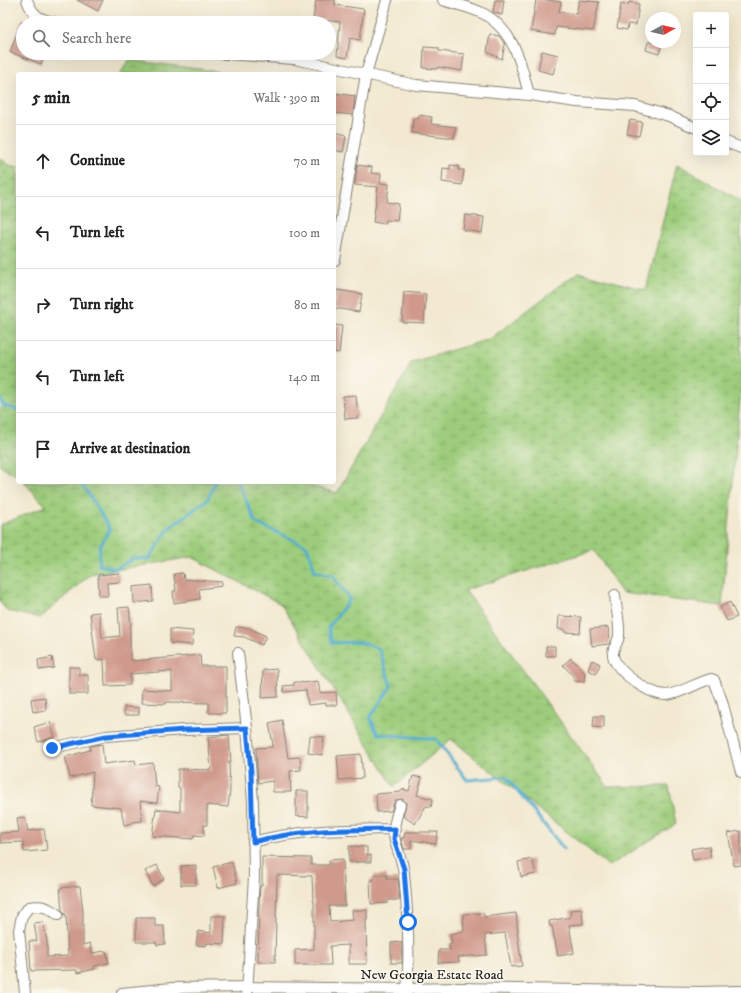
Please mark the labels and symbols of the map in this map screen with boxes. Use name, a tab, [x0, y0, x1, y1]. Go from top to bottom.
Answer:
north arrow	[645, 12, 681, 48]
route end	[43, 739, 61, 757]
route start	[399, 913, 417, 931]
street label: New Georgia Estate Road	[360, 966, 504, 984]

